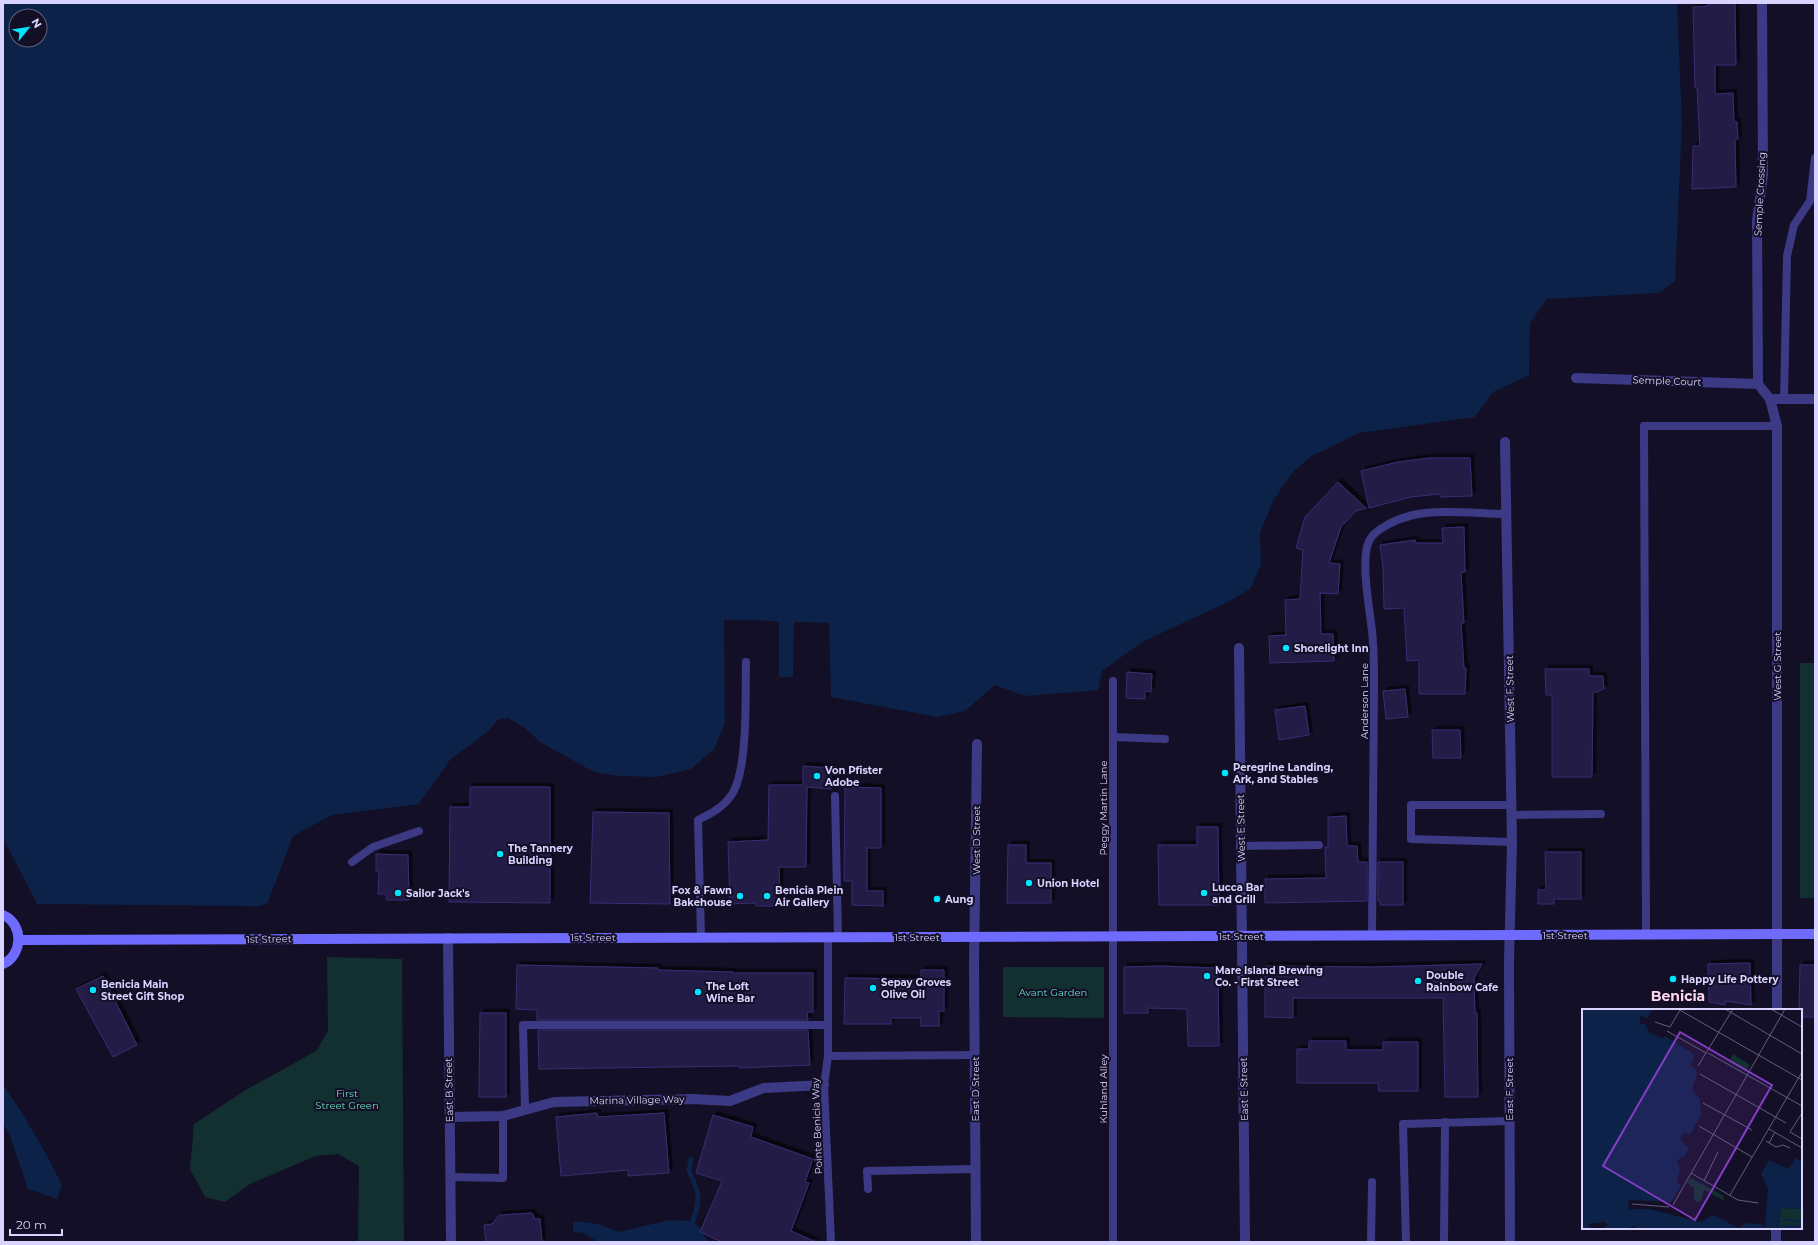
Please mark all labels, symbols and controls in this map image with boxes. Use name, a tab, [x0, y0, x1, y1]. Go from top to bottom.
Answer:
north arrow	[8, 8, 48, 48]
text: N	[28, 16, 45, 30]
street label: Semple Crossing	[1751, 152, 1769, 236]
street label: Semple Court	[1632, 373, 1702, 389]
street label: West G Street	[1771, 632, 1784, 700]
place label: Shorelight Inn	[1294, 642, 1369, 655]
marker: Shorelight Inn	[1281, 643, 1291, 653]
street label: West F Street	[1503, 655, 1517, 723]
street label: Anderson Lane	[1358, 663, 1371, 739]
street label: Peggy Martin Lane	[1097, 760, 1110, 856]
place label: Peregrine Landing, Ark, and Stables	[1232, 761, 1334, 786]
place label: Von Pfister Adobe	[824, 764, 883, 789]
marker: Peregrine Landing, Ark, and Stables	[1220, 768, 1230, 778]
marker: Von Pfister Adobe	[812, 771, 822, 781]
street label: West E Street	[1234, 794, 1248, 862]
street label: West D Street	[970, 805, 983, 875]
place label: The Tannery Building	[508, 842, 574, 867]
marker: The Tannery Building	[495, 849, 505, 859]
place label: Union Hotel	[1037, 877, 1099, 890]
marker: Union Hotel	[1024, 878, 1034, 888]
place label: Lucca Bar and Grill	[1212, 881, 1264, 906]
place label: Fox & Fawn Bakehouse	[672, 884, 732, 909]
place label: Benicia Plein Air Gallery	[774, 884, 843, 909]
place label: Sailor Jack's	[406, 887, 471, 900]
marker: Sailor Jack's	[393, 888, 403, 898]
marker: Lucca Bar and Grill	[1199, 888, 1209, 898]
marker: Fox & Fawn Bakehouse	[735, 891, 745, 901]
marker: Benicia Plein Air Gallery	[762, 891, 772, 901]
place label: Aung	[944, 893, 973, 906]
marker: Aung	[932, 894, 942, 904]
street label: 1st Street	[1542, 929, 1588, 942]
street label: 1st Street	[1218, 930, 1264, 943]
street label: 1st Street	[570, 931, 616, 944]
street label: 1st Street	[894, 931, 940, 944]
street label: 1st Street	[246, 932, 292, 946]
place label: Mare Island Brewing Co. - First Street	[1215, 964, 1323, 989]
place label: Double Rainbow Cafe	[1426, 969, 1498, 994]
marker: Mare Island Brewing Co. - First Street	[1202, 971, 1212, 981]
place label: Happy Life Pottery	[1681, 973, 1779, 986]
marker: Happy Life Pottery	[1668, 974, 1678, 984]
place label: Sepay Groves Olive Oil	[881, 976, 952, 1001]
marker: Double Rainbow Cafe	[1413, 976, 1423, 986]
place label: Benicia Main Street Gift Shop	[101, 978, 184, 1003]
place label: The Loft Wine Bar	[706, 980, 755, 1005]
marker: Sepay Groves Olive Oil	[868, 983, 878, 993]
marker: Benicia Main Street Gift Shop	[88, 985, 98, 995]
park label: Avant Garden	[1019, 986, 1087, 999]
marker: The Loft Wine Bar	[693, 987, 703, 997]
district label: Benicia	[1651, 987, 1705, 1005]
inset map	[1582, 1009, 1802, 1229]
street label: Kuhland Alley	[1097, 1054, 1110, 1124]
street label: East D Street	[969, 1056, 982, 1122]
street label: East E Street	[1237, 1057, 1251, 1121]
street label: East F Street	[1503, 1057, 1516, 1121]
street label: East B Street	[442, 1058, 456, 1122]
street label: Pointe Benicia Way	[809, 1077, 825, 1175]
park label: First Street Green	[315, 1087, 379, 1112]
street label: Marina Village Way	[589, 1093, 685, 1107]
scale bar	[10, 1211, 62, 1237]
text: 20 m	[16, 1217, 47, 1232]

